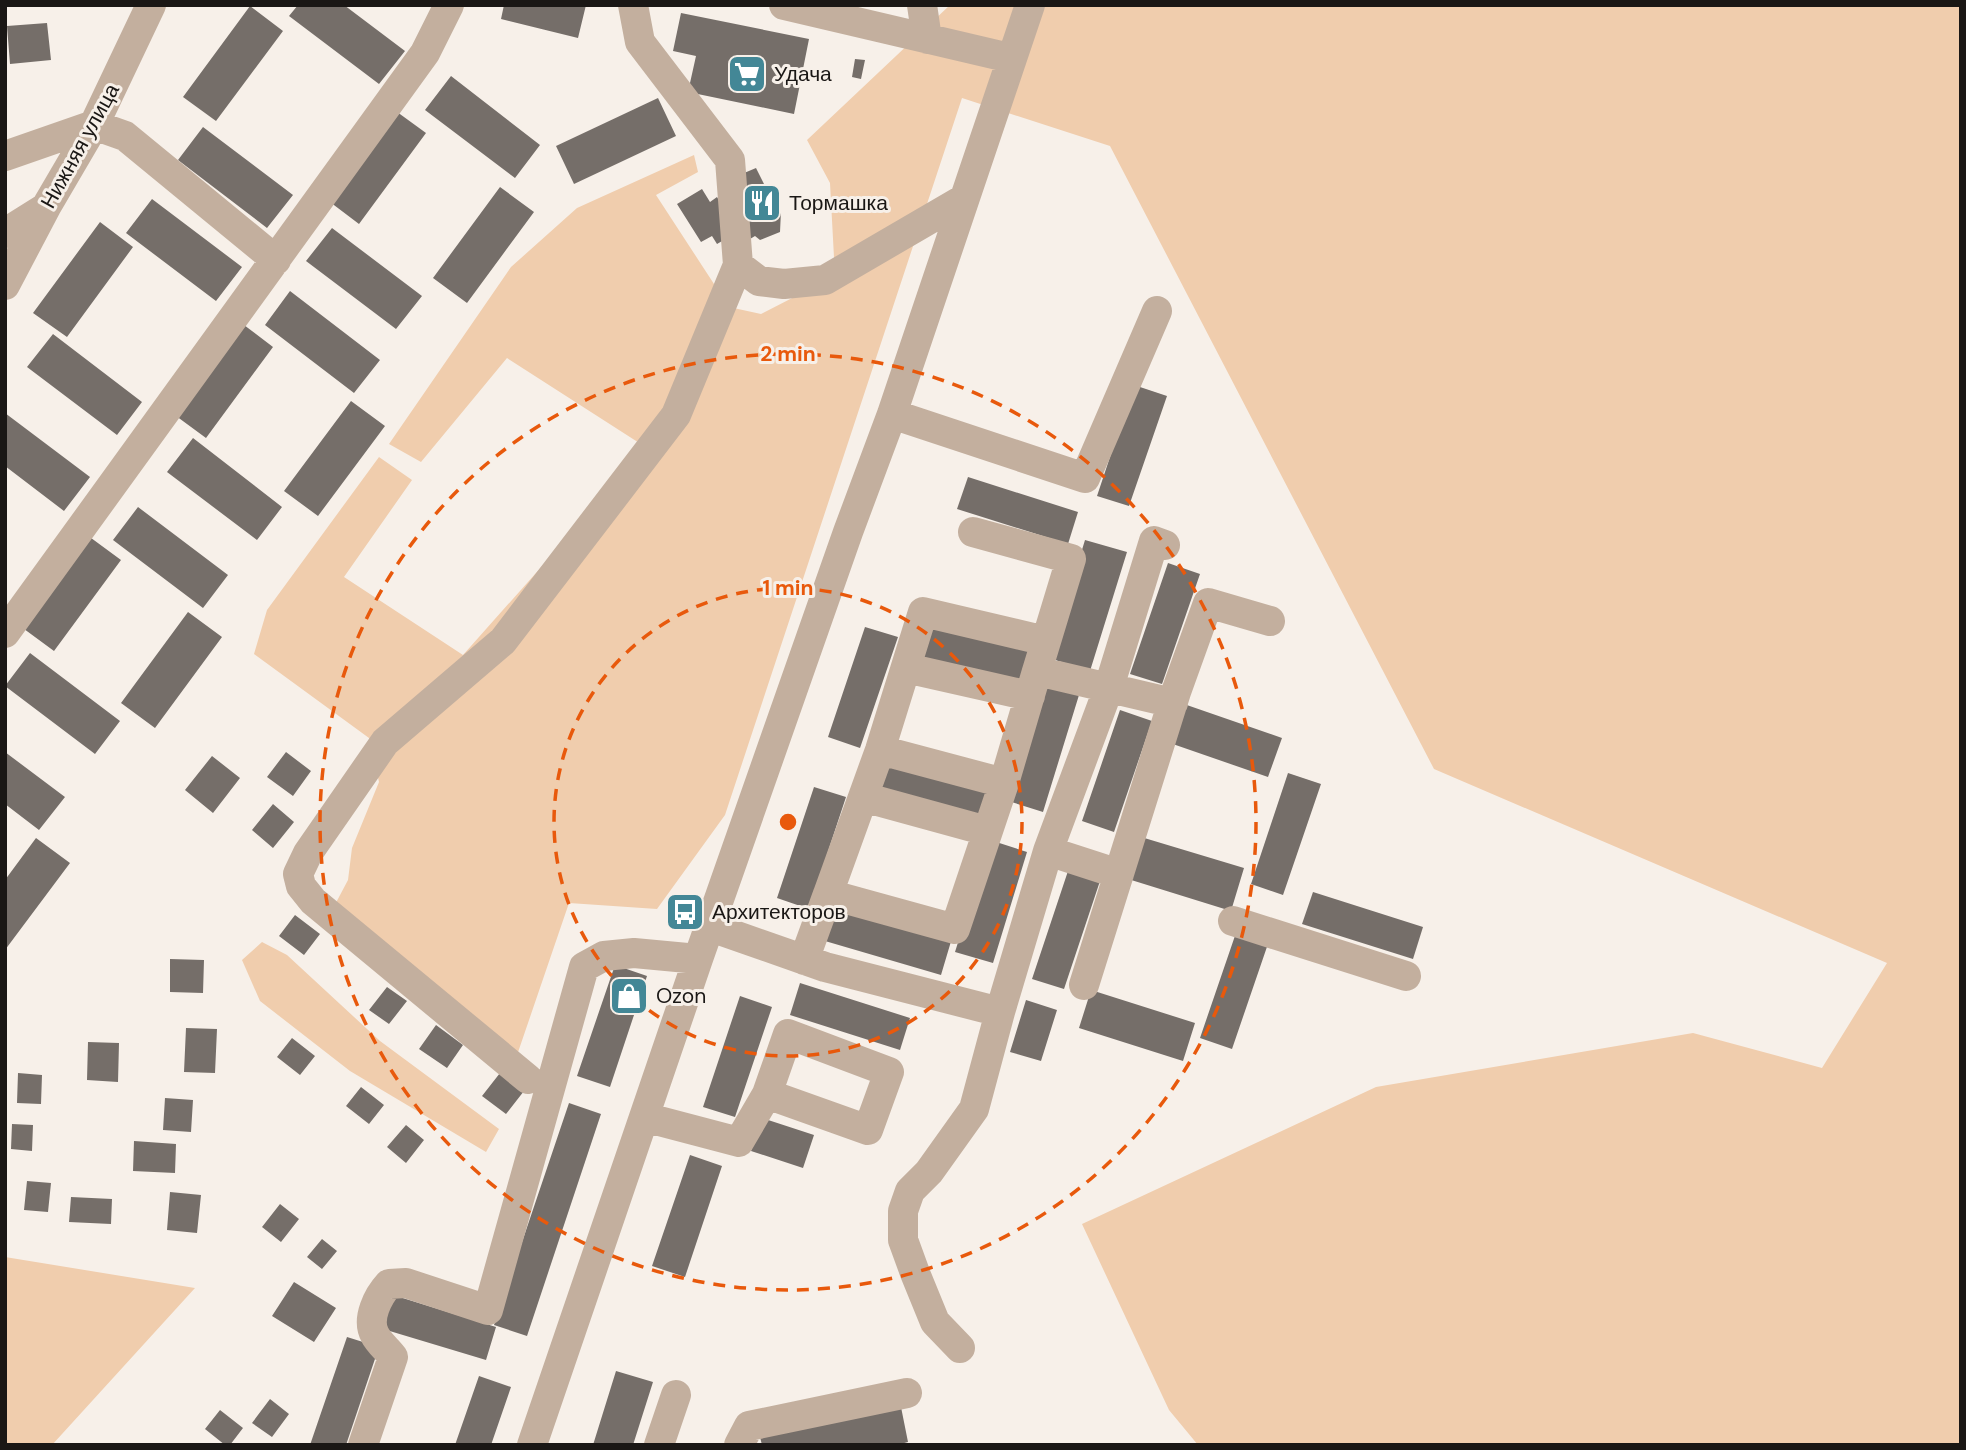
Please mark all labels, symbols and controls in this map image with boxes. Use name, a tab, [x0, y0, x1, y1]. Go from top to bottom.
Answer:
supermarket icon: Удача	[726, 53, 768, 95]
place label: Удача	[774, 60, 832, 88]
street label: Нижняя улица	[34, 78, 126, 213]
restaurant icon: Тормашка	[741, 182, 783, 224]
place label: Тормашка	[789, 189, 888, 217]
text: 2 min	[760, 340, 816, 368]
text: 1 min	[762, 574, 814, 602]
centre of rings	[776, 810, 800, 834]
bus stop icon: Архитекторов	[664, 891, 706, 933]
place label: Архитекторов	[712, 898, 846, 926]
shop icon: Ozon	[608, 975, 650, 1017]
place label: Ozon	[656, 982, 706, 1010]

